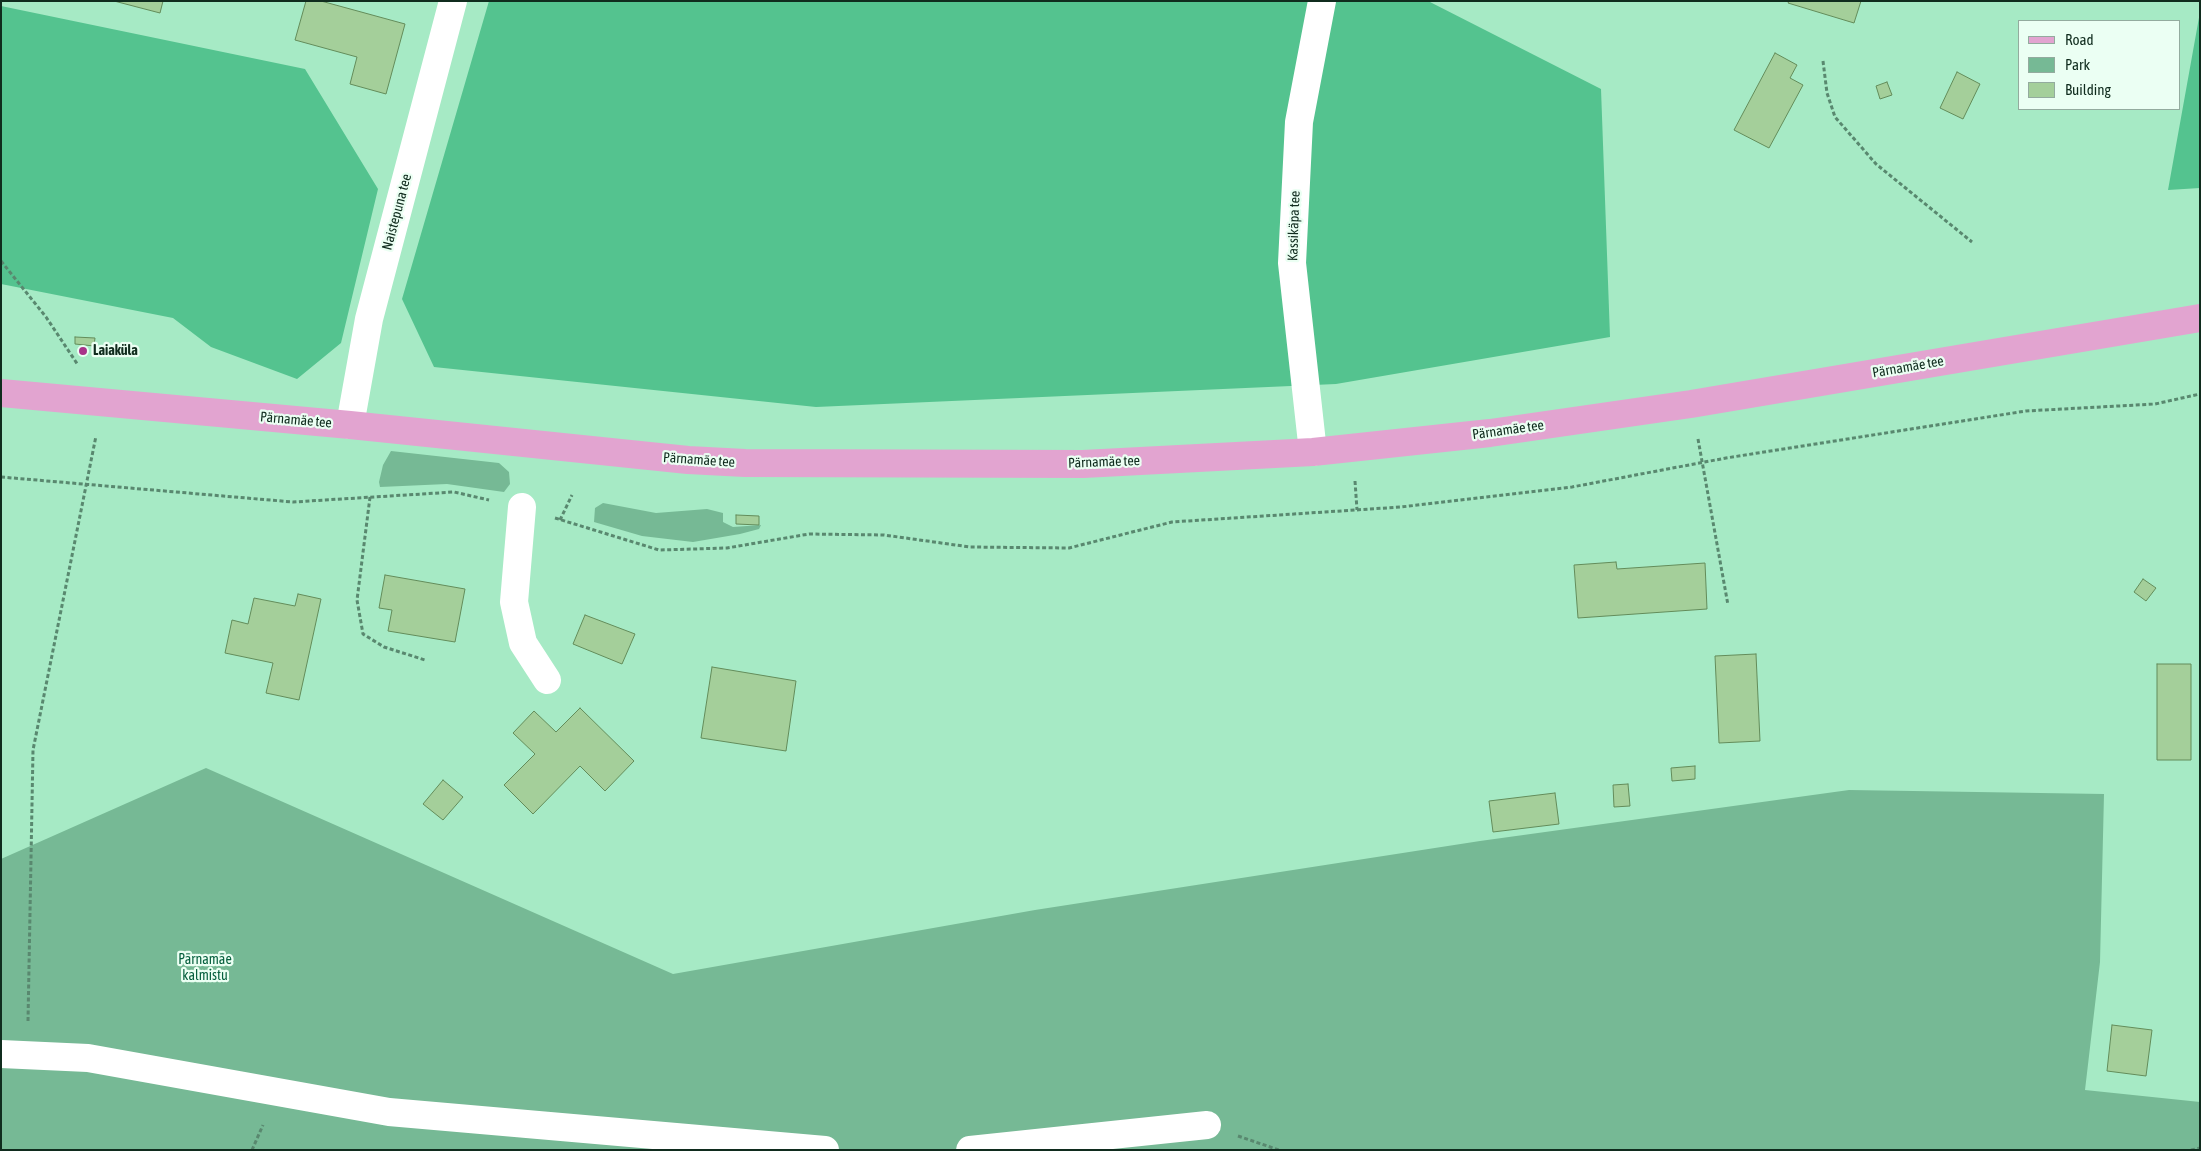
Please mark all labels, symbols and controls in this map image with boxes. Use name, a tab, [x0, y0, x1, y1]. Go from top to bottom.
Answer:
legend	[2018, 20, 2181, 110]
text: Road	[2065, 31, 2094, 48]
text: Park	[2065, 56, 2090, 73]
text: Building	[2065, 81, 2111, 98]
street label: Naistepuna tee	[379, 172, 415, 252]
street label: Kassikäpa tee	[1284, 190, 1304, 262]
place label: Laiaküla	[93, 343, 138, 359]
marker: Laiaküla	[77, 345, 89, 357]
street label: Pärnamäe tee	[1871, 352, 1945, 382]
street label: Pärnamäe tee	[259, 408, 333, 432]
street label: Pärnamäe tee	[1471, 417, 1545, 443]
street label: Pärnamäe tee	[663, 449, 735, 471]
street label: Pärnamäe tee	[1068, 452, 1140, 472]
park label: Pärnamäe kalmistu	[178, 952, 232, 984]

